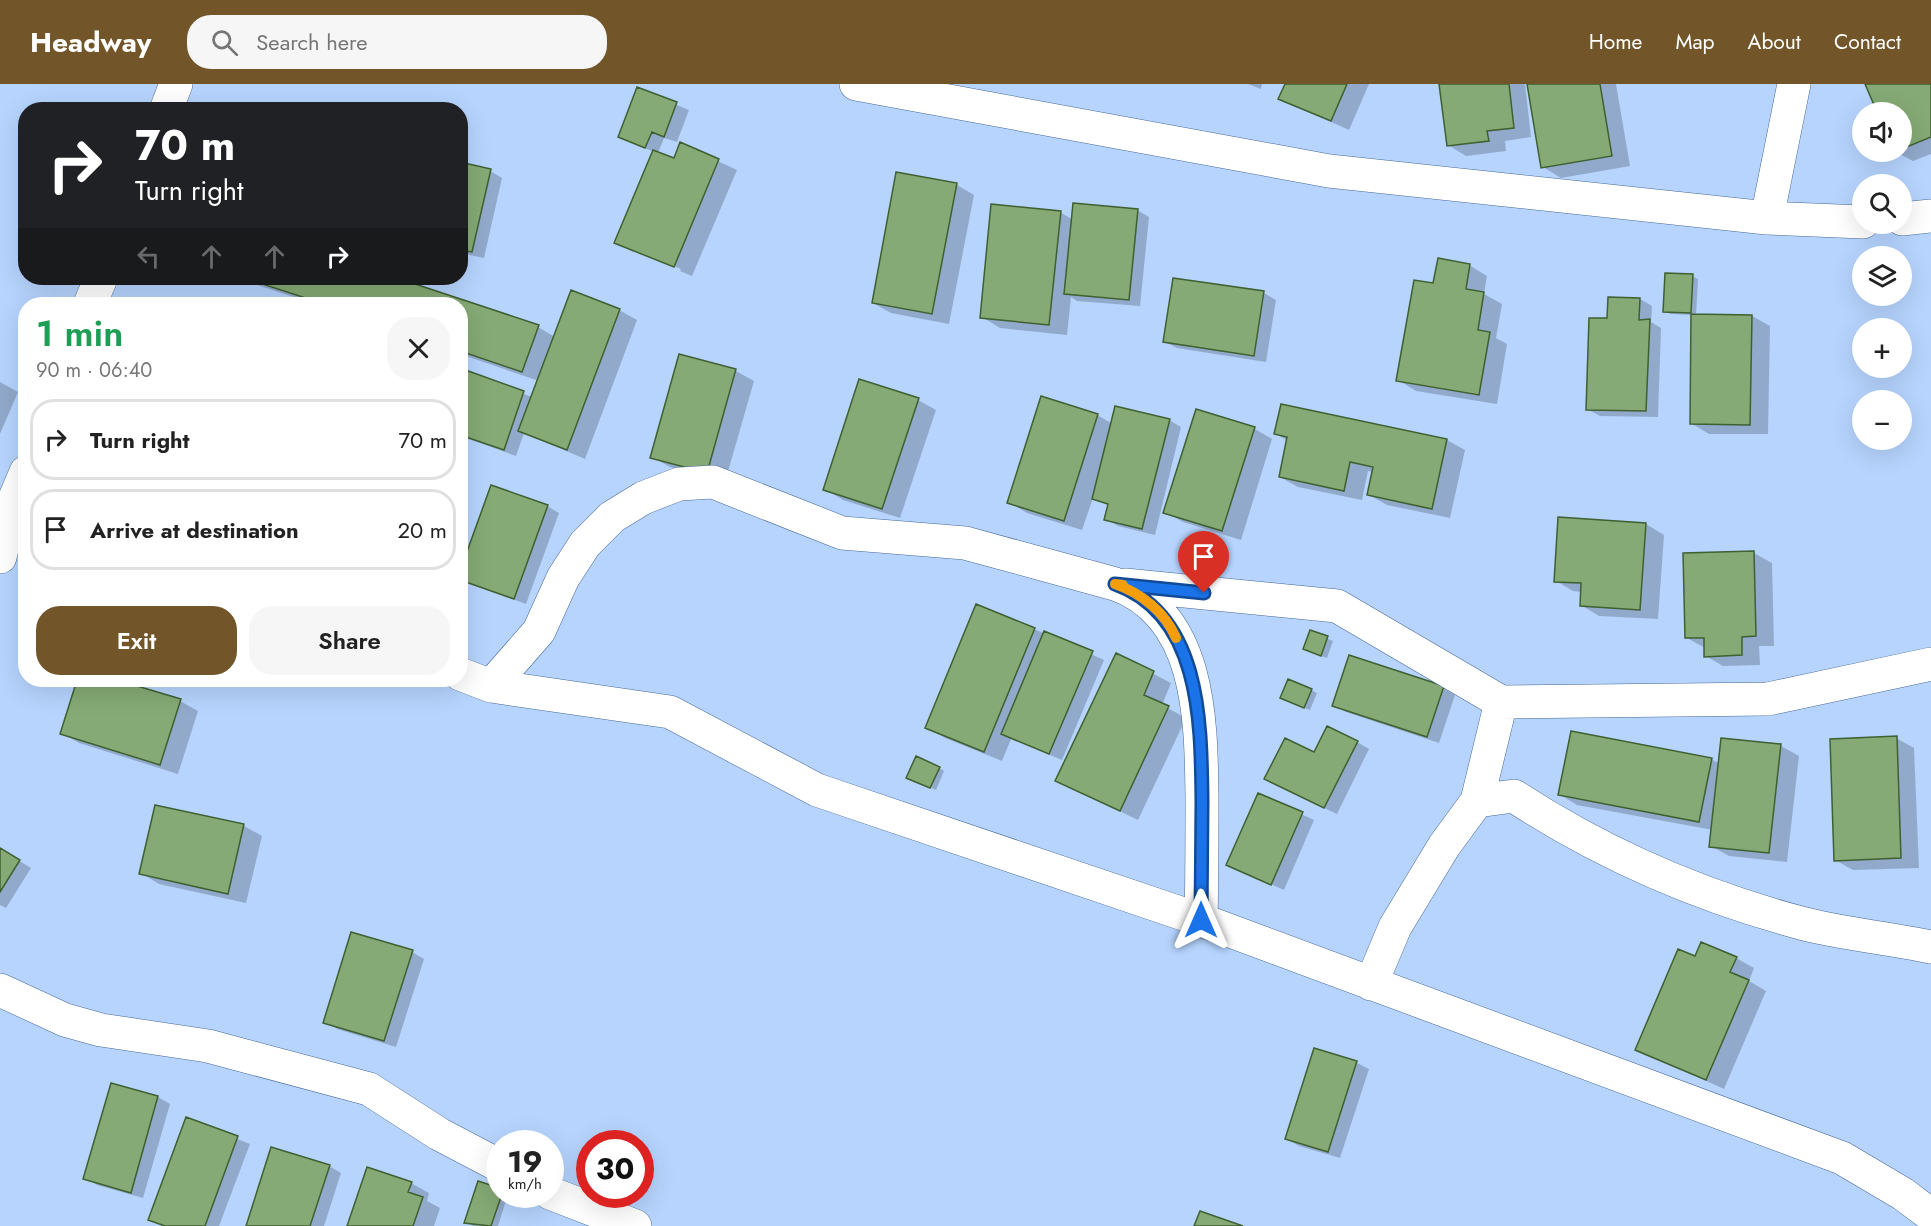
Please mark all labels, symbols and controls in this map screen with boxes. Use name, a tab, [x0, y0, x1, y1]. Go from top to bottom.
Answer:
search box	[187, 15, 607, 69]
text: Headway	[30, 22, 151, 63]
icon: search	[208, 26, 241, 59]
text: Search here	[256, 26, 368, 58]
text: Home	[1589, 27, 1642, 57]
text: Map	[1675, 27, 1715, 57]
text: About	[1748, 27, 1801, 57]
text: Contact	[1834, 27, 1901, 57]
map controls	[1852, 102, 1912, 450]
button: sound	[1852, 102, 1912, 162]
text: 70 m	[135, 115, 235, 176]
icon: right	[36, 126, 114, 204]
text: Turn right	[135, 171, 243, 210]
button: search	[1852, 174, 1912, 234]
icon: left	[132, 240, 165, 273]
icon: ahead	[195, 240, 228, 273]
icon: ahead	[258, 240, 291, 273]
icon: right	[321, 240, 354, 273]
button: layers	[1852, 246, 1912, 306]
text: 1 min	[36, 307, 123, 359]
button: close	[387, 317, 450, 380]
button: +	[1852, 318, 1912, 378]
text: 90 m · 06:40	[36, 356, 152, 385]
button: −	[1852, 390, 1912, 450]
icon: right	[39, 423, 72, 456]
text: Turn right	[90, 424, 190, 456]
text: 70 m	[398, 424, 447, 456]
icon: arrive	[39, 513, 72, 546]
text: Arrive at destination	[90, 514, 299, 546]
text: 20 m	[398, 514, 447, 546]
pin	[1178, 531, 1229, 593]
icon: arrive	[1187, 540, 1220, 573]
button: Exit	[36, 606, 237, 675]
button: Share	[249, 606, 450, 675]
position arrow	[1169, 888, 1233, 952]
speed limit sign: 30	[576, 1130, 654, 1208]
text: 19	[507, 1140, 543, 1183]
text: km/h	[508, 1173, 542, 1195]

